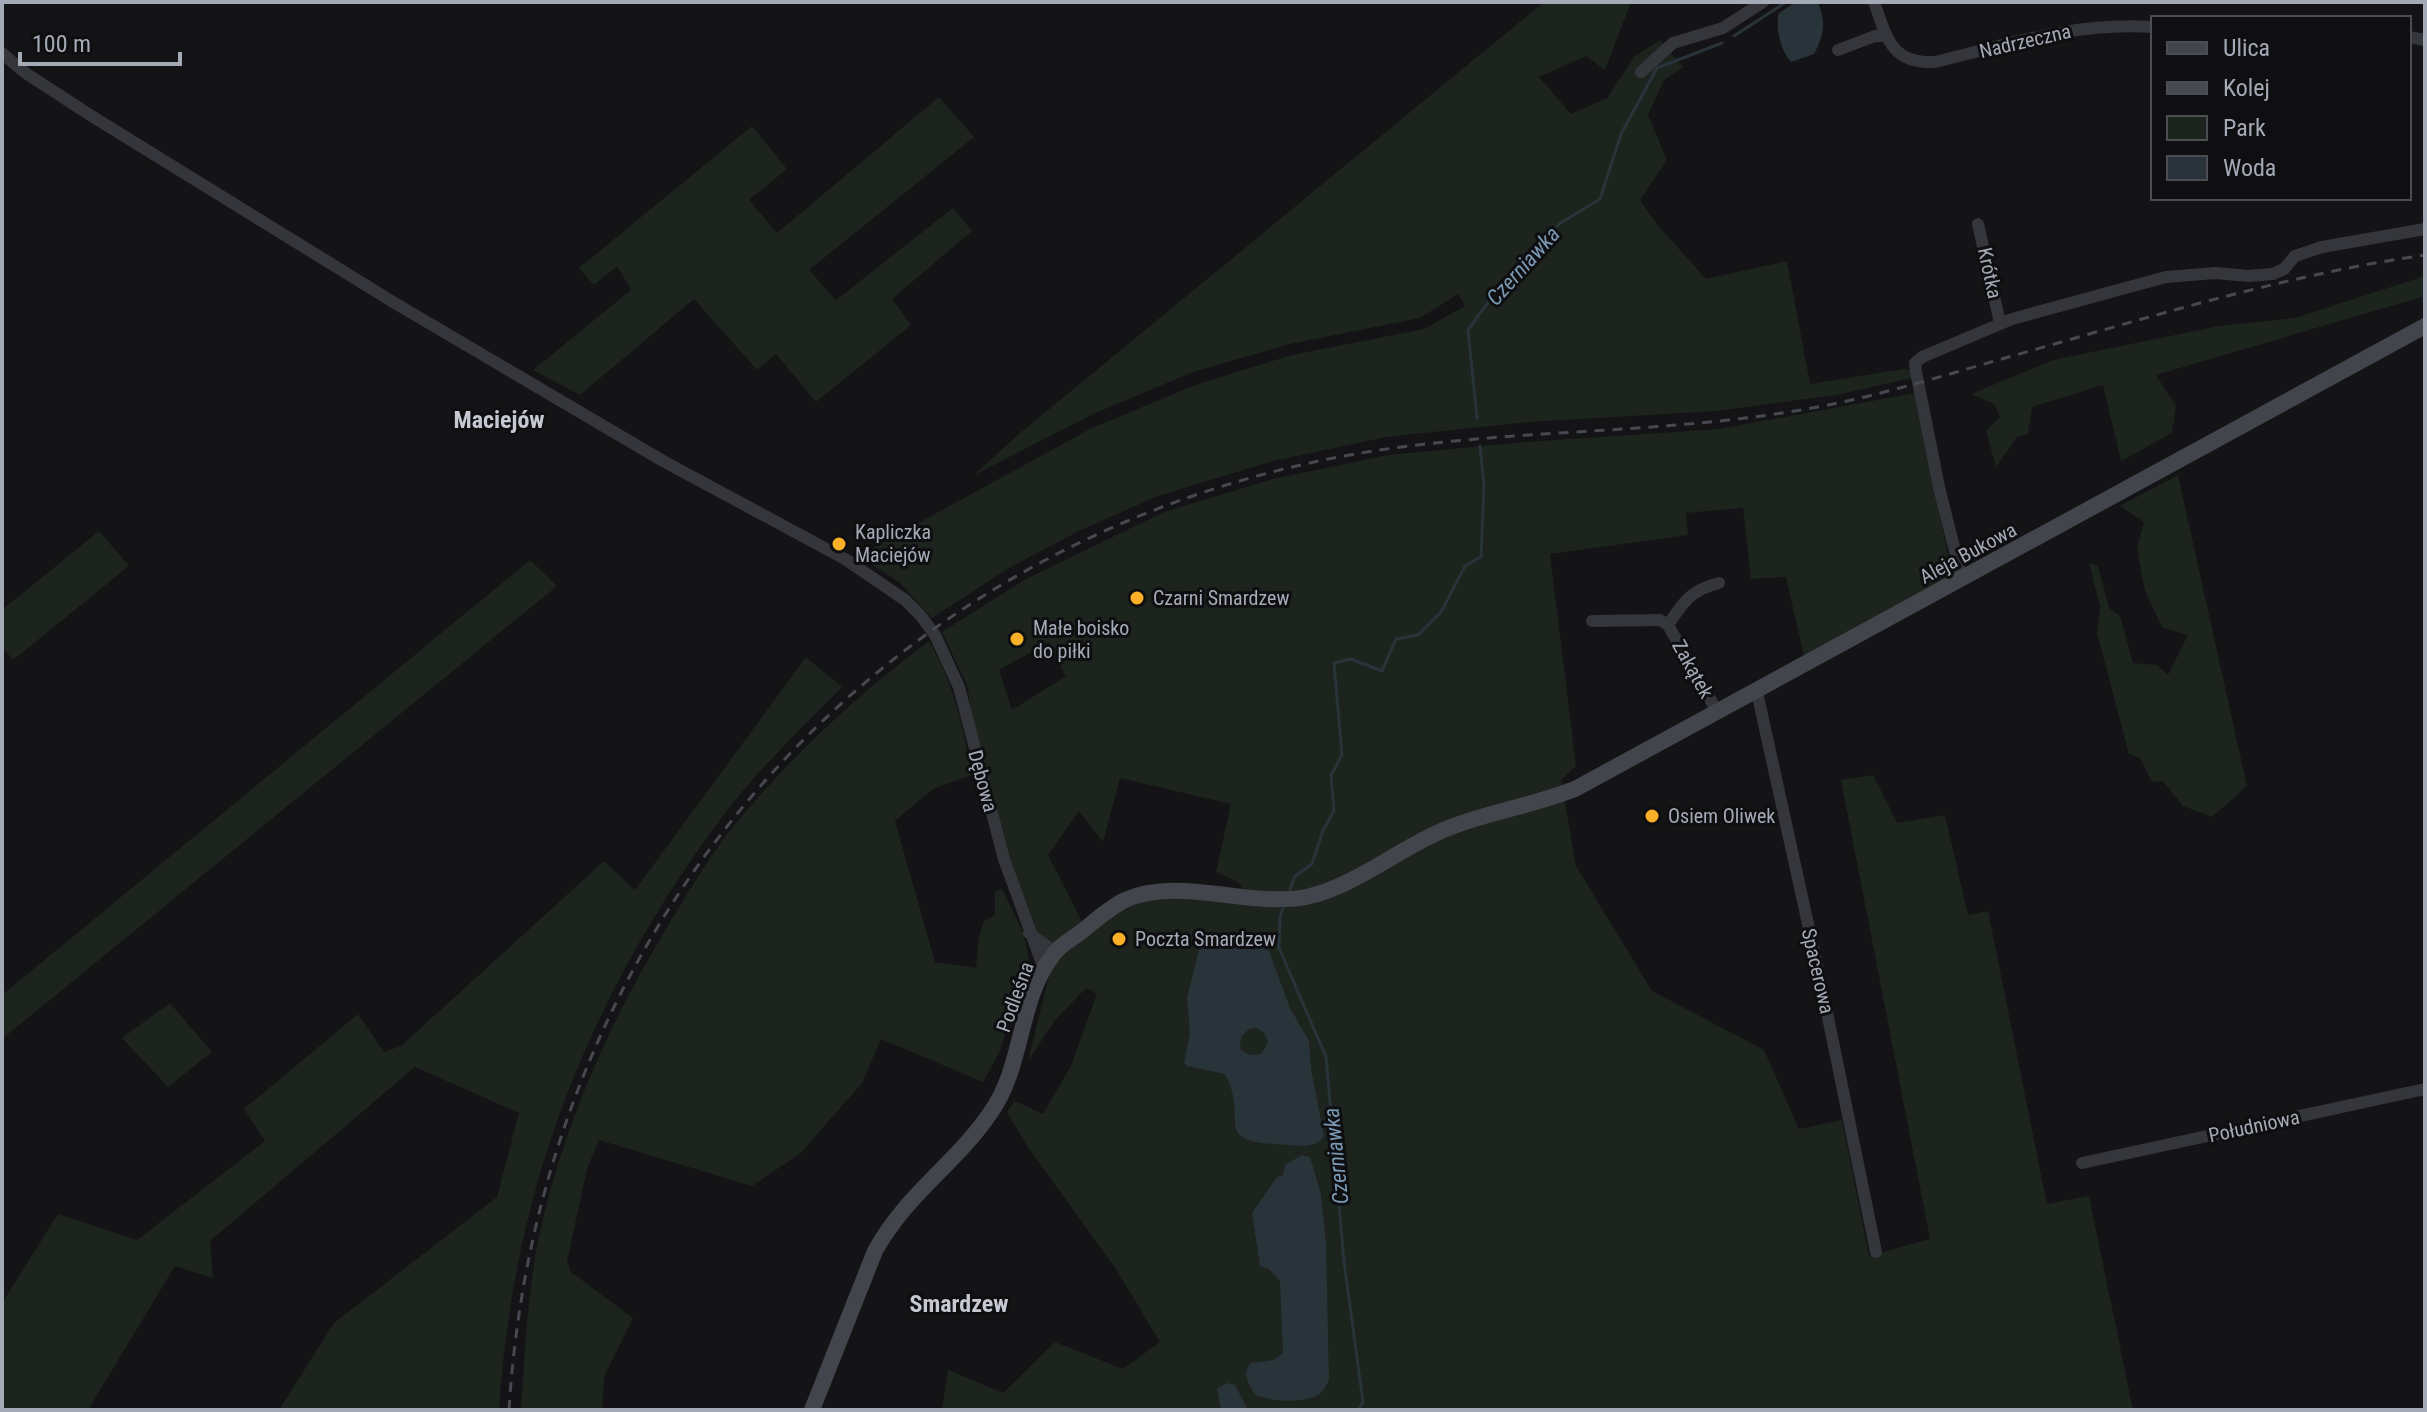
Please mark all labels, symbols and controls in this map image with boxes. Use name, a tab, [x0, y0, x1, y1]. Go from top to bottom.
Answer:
scale bar	[20, 16, 180, 66]
legend	[2151, 16, 2411, 200]
street label: Nadrzeczna	[1977, 19, 2073, 63]
text: 100 m	[32, 30, 91, 58]
text: Ulica	[2223, 34, 2270, 62]
text: Kolej	[2223, 74, 2270, 102]
text: Park	[2223, 114, 2266, 142]
text: Woda	[2223, 154, 2276, 182]
water label: Czerniawka	[1481, 222, 1565, 310]
street label: Krótka	[1973, 245, 2007, 301]
district label: Maciejów	[453, 406, 545, 434]
street label: Aleja Bukowa	[1915, 517, 2021, 589]
place label: Kapliczka Maciejów	[855, 520, 931, 567]
marker: Kapliczka Maciejów	[830, 535, 848, 553]
place label: Czarni Smardzew	[1153, 586, 1290, 610]
marker: Czarni Smardzew	[1128, 589, 1146, 607]
place label: Małe boisko do piłki	[1033, 616, 1129, 663]
marker: Małe boisko do piłki	[1008, 630, 1026, 648]
street label: Zakątek	[1667, 636, 1719, 702]
street label: Dębowa	[963, 747, 1003, 815]
place label: Osiem Oliwek	[1668, 804, 1775, 828]
marker: Osiem Oliwek	[1643, 807, 1661, 825]
street label: Spacerowa	[1797, 926, 1839, 1016]
place label: Poczta Smardzew	[1135, 927, 1276, 951]
marker: Poczta Smardzew	[1110, 930, 1128, 948]
street label: Podleśna	[991, 958, 1039, 1036]
street label: Południowa	[2206, 1105, 2302, 1147]
water label: Czerniawka	[1319, 1106, 1353, 1206]
district label: Smardzew	[909, 1290, 1009, 1318]

